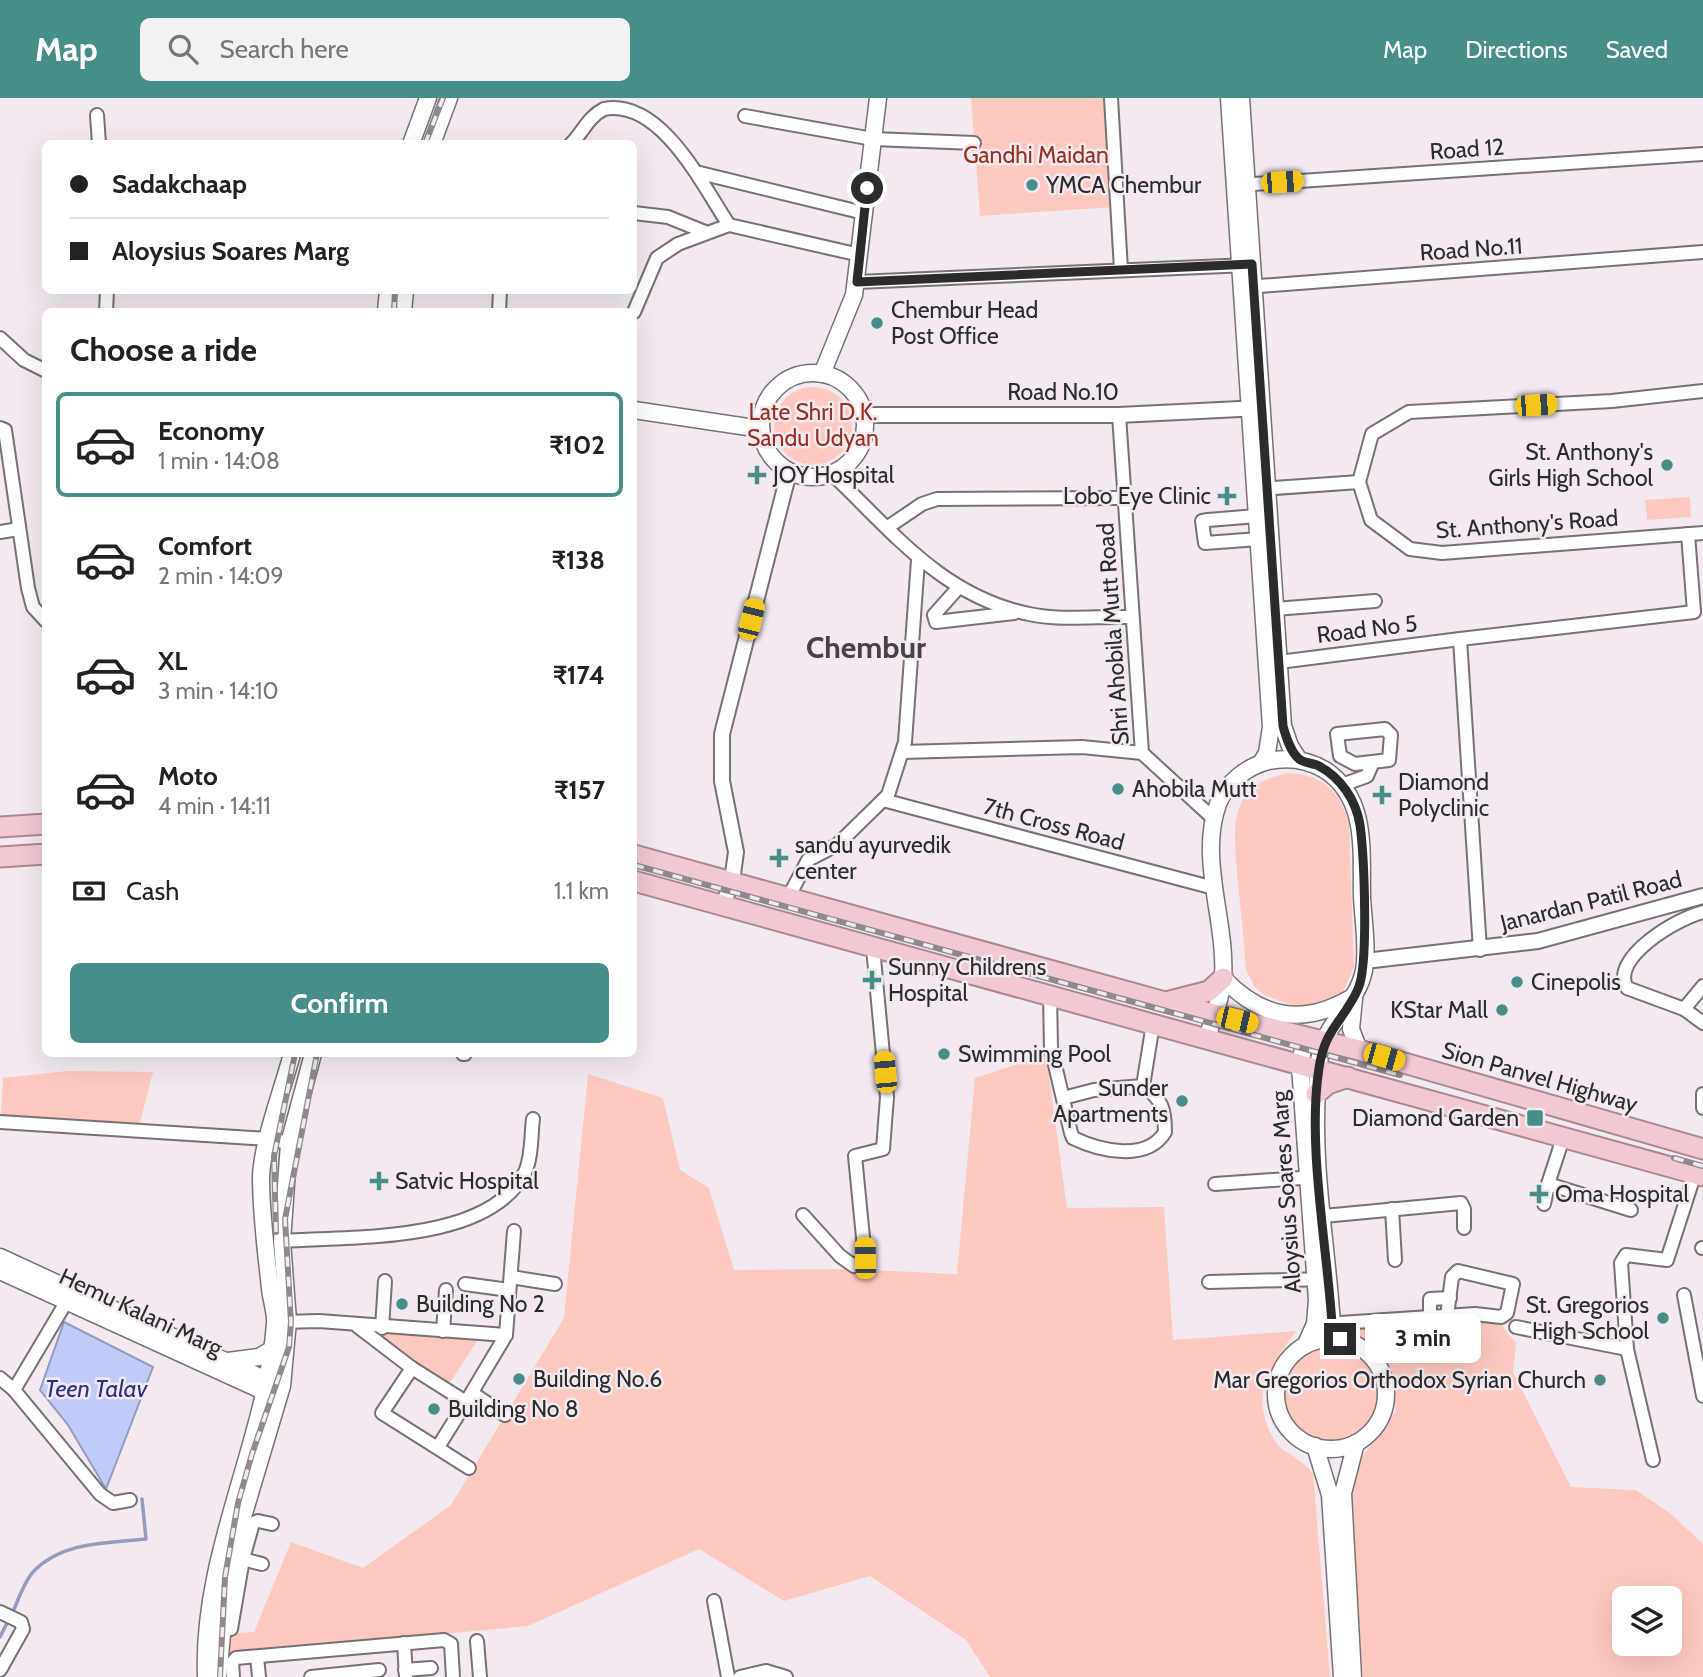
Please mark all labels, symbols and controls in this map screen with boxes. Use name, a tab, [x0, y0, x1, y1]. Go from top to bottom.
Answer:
search box	[140, 18, 630, 81]
text: Map	[35, 29, 98, 69]
icon: search	[164, 30, 202, 68]
text: Search here	[220, 33, 349, 65]
text: Map	[1383, 35, 1427, 64]
text: Directions	[1465, 35, 1568, 64]
text: Saved	[1606, 35, 1668, 64]
street label: Road 12	[1429, 132, 1505, 166]
park label: Gandhi Maidan	[963, 141, 1109, 169]
text: Sadakchaap	[112, 168, 247, 200]
car	[1261, 170, 1304, 194]
place label: YMCA Chembur	[1045, 171, 1202, 199]
route start	[851, 172, 883, 204]
marker: YMCA Chembur	[1024, 177, 1040, 193]
street label: Road No.11	[1419, 231, 1523, 267]
text: Aloysius Soares Marg	[112, 235, 349, 267]
place label: Chembur Head Post Office	[891, 296, 1038, 350]
marker: Chembur Head Post Office	[869, 315, 885, 331]
text: Choose a ride	[70, 330, 257, 369]
street label: Road No.10	[1007, 378, 1119, 406]
car	[1515, 393, 1558, 417]
park label: Late Shri D.K. Sandu Udyan	[747, 398, 879, 452]
icon: car	[74, 413, 137, 476]
text: Economy	[158, 415, 264, 447]
text: ₹102	[549, 429, 605, 461]
place label: St. Anthony's Girls High School	[1488, 438, 1654, 492]
text: 1 min · 14:08	[158, 447, 280, 475]
marker: St. Anthony's Girls High School	[1659, 457, 1675, 473]
place label: JOY Hospital	[772, 461, 895, 489]
marker: JOY Hospital	[747, 465, 767, 485]
place label: Lobo Eye Clinic	[1063, 482, 1211, 510]
marker: Lobo Eye Clinic	[1217, 486, 1237, 506]
street label: St. Anthony's Road	[1435, 504, 1619, 544]
street label: Shri Ahobila Mutt Road	[1091, 522, 1135, 746]
icon: car	[74, 528, 137, 591]
text: Comfort	[158, 530, 252, 562]
text: ₹138	[552, 544, 605, 576]
text: 2 min · 14:09	[158, 562, 284, 590]
car	[736, 596, 767, 642]
street label: Road No 5	[1315, 609, 1419, 649]
district label: Chembur	[806, 629, 926, 666]
icon: car	[74, 643, 137, 706]
text: XL	[158, 645, 187, 677]
text: ₹174	[553, 659, 605, 691]
text: 3 min · 14:10	[158, 677, 278, 705]
icon: car	[74, 758, 137, 821]
text: Moto	[158, 760, 218, 792]
place label: Diamond Polyclinic	[1398, 768, 1489, 822]
text: ₹157	[554, 774, 605, 806]
place label: Ahobila Mutt	[1132, 775, 1257, 803]
marker: Ahobila Mutt	[1110, 781, 1126, 797]
marker: Diamond Polyclinic	[1372, 785, 1392, 805]
text: 4 min · 14:11	[158, 792, 271, 820]
street label: 7th Cross Road	[980, 792, 1128, 856]
place label: sandu ayurvedik center	[795, 831, 951, 885]
marker: sandu ayurvedik center	[769, 848, 789, 868]
street label: Janardan Patil Road	[1496, 865, 1685, 937]
icon: cash	[70, 872, 108, 910]
text: Cash	[126, 875, 179, 907]
text: 1.1 km	[554, 877, 609, 905]
place label: Sunny Childrens Hospital	[888, 953, 1046, 1007]
button: Confirm	[70, 963, 609, 1043]
place label: Cinepolis	[1531, 968, 1621, 996]
marker: Sunny Childrens Hospital	[862, 970, 882, 990]
marker: Cinepolis	[1509, 974, 1525, 990]
place label: KStar Mall	[1390, 996, 1489, 1024]
marker: KStar Mall	[1494, 1002, 1510, 1018]
car	[1215, 1005, 1260, 1035]
street label: Sion Panvel Highway	[1439, 1036, 1641, 1118]
place label: Swimming Pool	[958, 1040, 1112, 1068]
car	[1361, 1041, 1408, 1073]
marker: Swimming Pool	[936, 1046, 952, 1062]
car	[873, 1050, 898, 1094]
place label: Sunder Apartments	[1053, 1074, 1169, 1128]
street label: Aloysius Soares Marg	[1265, 1089, 1307, 1294]
marker: Sunder Apartments	[1174, 1093, 1190, 1109]
place label: Diamond Garden	[1352, 1104, 1519, 1132]
marker: Diamond Garden	[1525, 1108, 1545, 1128]
place label: Satvic Hospital	[395, 1167, 539, 1195]
marker: Satvic Hospital	[369, 1171, 389, 1191]
place label: Oma Hospital	[1555, 1180, 1689, 1208]
marker: Oma Hospital	[1529, 1184, 1549, 1204]
car	[855, 1237, 876, 1279]
street label: Hemu Kalani Marg	[55, 1262, 227, 1362]
place label: Building No 2	[416, 1290, 545, 1318]
place label: St. Gregorios High School	[1526, 1291, 1650, 1345]
marker: Building No 2	[394, 1296, 410, 1312]
marker: St. Gregorios High School	[1655, 1310, 1671, 1326]
callout: 3 min	[1364, 1314, 1480, 1364]
route end	[1324, 1323, 1356, 1355]
text: 3 min	[1395, 1324, 1451, 1352]
place label: Building No.6	[533, 1365, 662, 1393]
place label: Mar Gregorios Orthodox Syrian Church	[1213, 1366, 1586, 1394]
marker: Building No.6	[511, 1371, 527, 1387]
marker: Mar Gregorios Orthodox Syrian Church	[1592, 1372, 1608, 1388]
water label: Teen Talav	[45, 1374, 149, 1403]
place label: Building No 8	[448, 1395, 579, 1423]
marker: Building No 8	[426, 1401, 442, 1417]
map controls	[1612, 1586, 1682, 1656]
button: layers	[1612, 1586, 1682, 1656]

